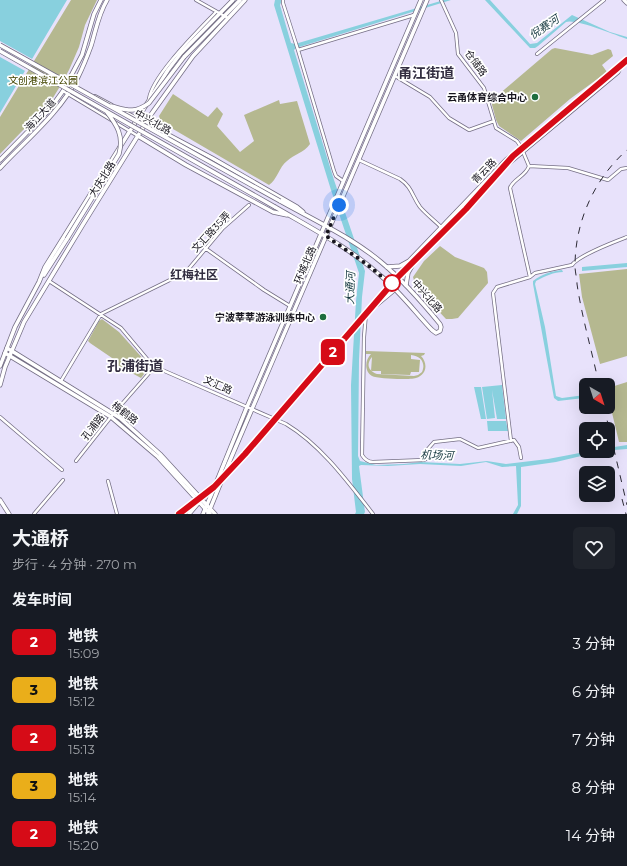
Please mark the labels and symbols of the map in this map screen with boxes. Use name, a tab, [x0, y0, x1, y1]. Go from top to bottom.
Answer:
water label: 倪赛河	[526, 11, 563, 42]
street label: 仓储路	[462, 47, 490, 79]
district label: 甬江街道	[398, 64, 454, 82]
park label: 文创港滨江公园	[8, 74, 78, 87]
place label: 云甬体育综合中心	[447, 91, 527, 104]
marker: 云甬体育综合中心	[530, 92, 540, 102]
street label: 海江大道	[22, 96, 58, 134]
street label: 中兴北路	[132, 107, 174, 137]
street label: 青云路	[469, 156, 499, 186]
street label: 大庆北路	[86, 159, 118, 199]
your location	[329, 195, 349, 215]
street label: 文汇路35弄	[189, 209, 233, 255]
street label: 环城北路	[291, 244, 319, 286]
district label: 红梅社区	[170, 267, 218, 282]
water label: 大通河	[342, 269, 358, 305]
unlabelled marker	[383, 274, 401, 292]
street label: 中兴北路	[409, 277, 445, 315]
place label: 宁波莘莘游泳训练中心	[215, 311, 315, 324]
marker: 宁波莘莘游泳训练中心	[318, 312, 328, 322]
line badge: 2	[320, 339, 346, 365]
district label: 孔浦街道	[107, 357, 163, 375]
street label: 文汇路	[202, 373, 234, 397]
north arrow	[579, 378, 615, 414]
street label: 梅鹤路	[109, 399, 141, 427]
street label: 孔浦路	[79, 411, 107, 443]
water label: 机场河	[420, 447, 456, 463]

